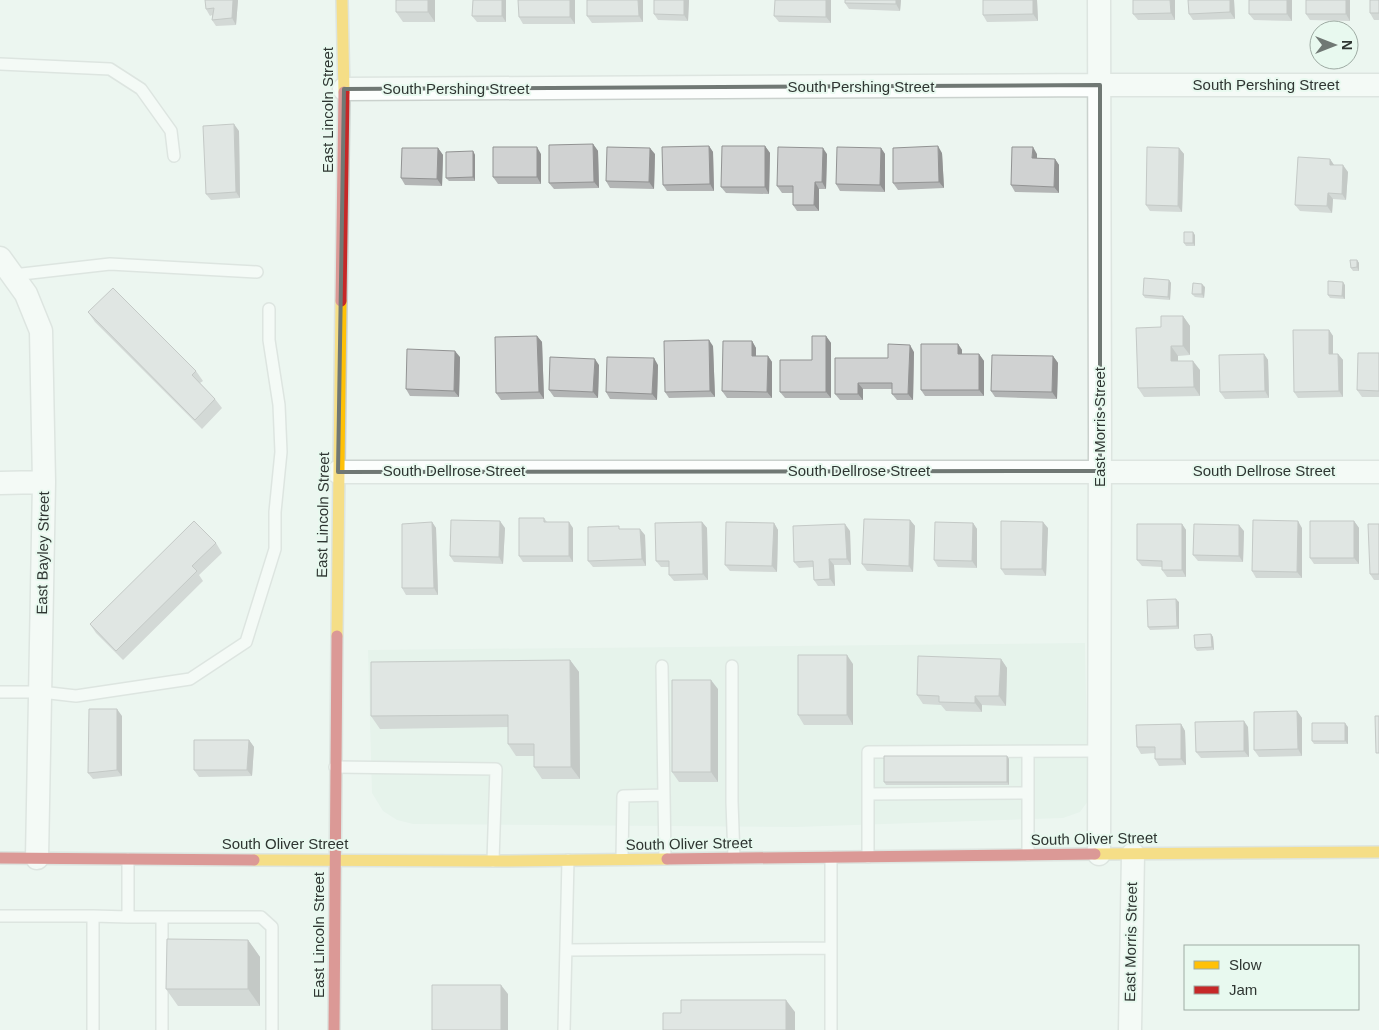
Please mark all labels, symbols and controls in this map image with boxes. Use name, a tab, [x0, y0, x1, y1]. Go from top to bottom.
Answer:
north arrow	[1309, 20, 1359, 70]
text: N	[1339, 40, 1355, 50]
street label: East Lincoln Street	[319, 46, 336, 173]
street label: South Pershing Street	[1193, 76, 1340, 93]
street label: South Pershing Street	[788, 78, 935, 95]
street label: South Pershing Street	[383, 80, 530, 97]
street label: East Morris Street	[1091, 366, 1108, 487]
street label: East Lincoln Street	[313, 451, 332, 578]
street label: South Dellrose Street	[383, 462, 526, 479]
street label: South Dellrose Street	[788, 462, 931, 479]
street label: South Dellrose Street	[1193, 462, 1336, 479]
street label: East Bayley Street	[33, 490, 52, 615]
street label: South Oliver Street	[1030, 829, 1158, 848]
street label: South Oliver Street	[625, 834, 753, 853]
street label: South Oliver Street	[222, 835, 349, 852]
street label: East Lincoln Street	[310, 871, 327, 998]
street label: East Morris Street	[1121, 881, 1140, 1002]
legend	[1184, 945, 1359, 1010]
text: Slow	[1229, 956, 1262, 973]
text: Jam	[1229, 981, 1257, 998]

